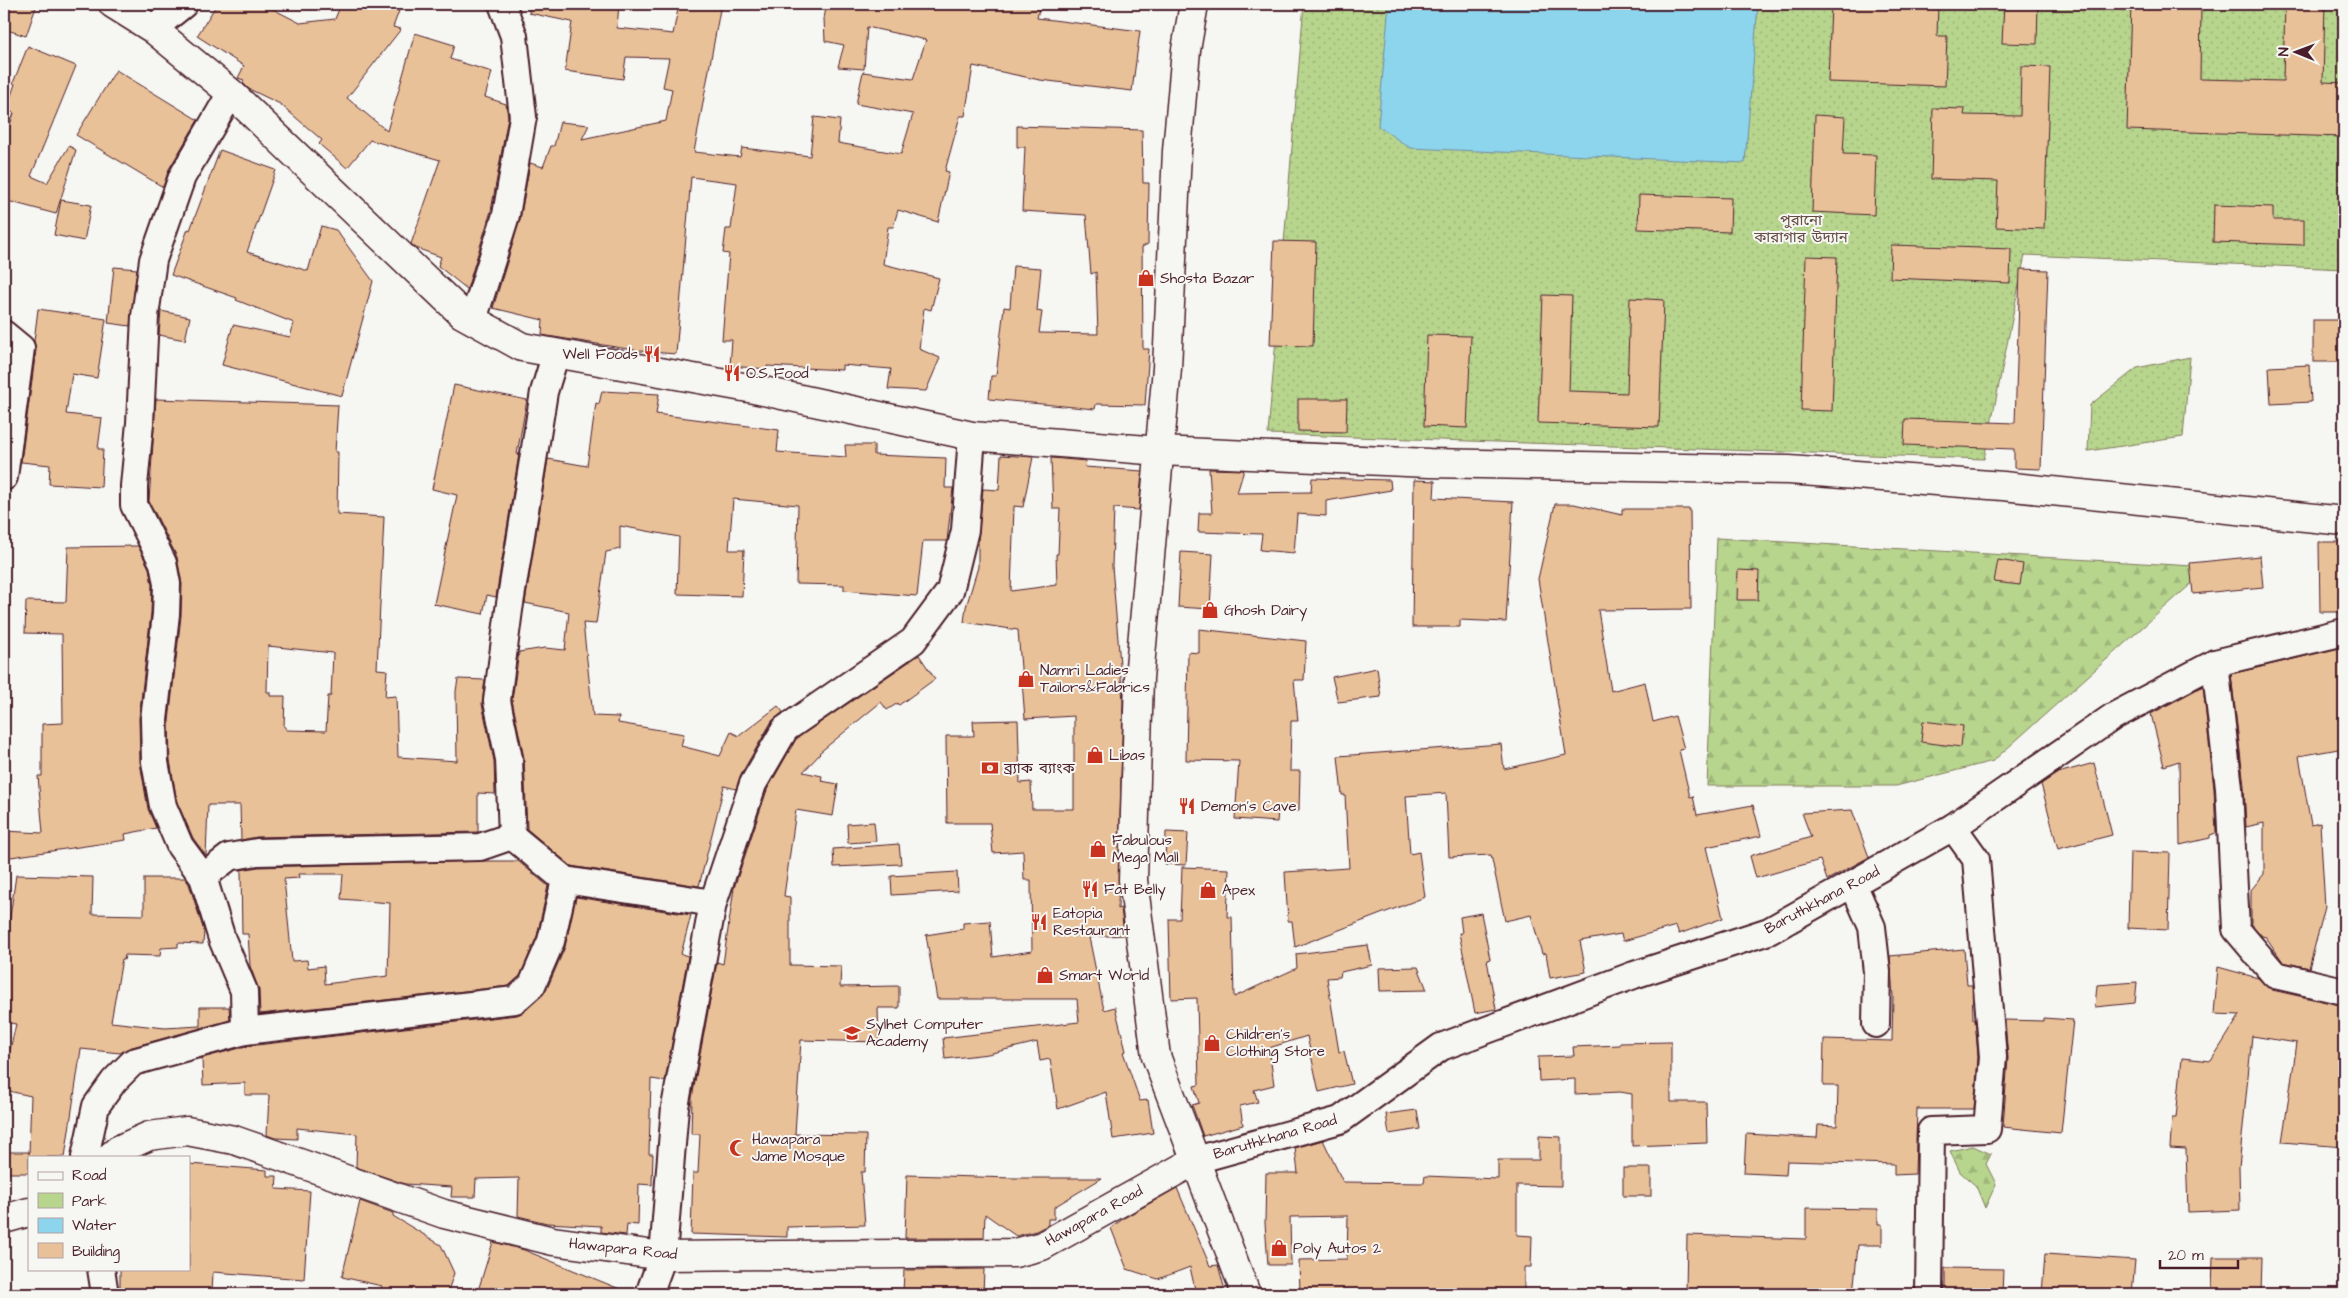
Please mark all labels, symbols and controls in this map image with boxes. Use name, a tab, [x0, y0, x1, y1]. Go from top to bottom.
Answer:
north arrow	[2270, 28, 2320, 78]
text: N	[2274, 47, 2294, 56]
park label: পুরানো কারাগার উদ্যান	[1753, 210, 1849, 248]
shop icon: Shosta Bazar	[1136, 268, 1156, 288]
place label: Shosta Bazar	[1160, 268, 1254, 289]
place label: Well Foods	[563, 344, 638, 365]
restaurant icon: Well Foods	[642, 344, 662, 364]
restaurant icon: O.S Food	[722, 363, 742, 383]
place label: O.S Food	[746, 363, 809, 384]
shop icon: Ghosh Dairy	[1200, 600, 1220, 620]
place label: Ghosh Dairy	[1224, 600, 1307, 622]
place label: Namri Ladies Tailors&Fabrics	[1040, 660, 1150, 698]
shop icon: Namri Ladies Tailors&Fabrics	[1016, 669, 1036, 689]
shop icon: Libas	[1085, 745, 1105, 765]
place label: Libas	[1109, 745, 1146, 766]
bank icon: ব্র্যাক ব্যাংক	[980, 758, 1000, 778]
place label: ব্র্যাক ব্যাংক	[1003, 758, 1075, 779]
restaurant icon: Demon's Cave	[1177, 796, 1197, 816]
place label: Demon's Cave	[1201, 796, 1297, 817]
place label: Fabulous Mega Mall	[1112, 830, 1179, 869]
shop icon: Fabulous Mega Mall	[1088, 839, 1108, 859]
street label: Baruthkhana Road	[1761, 861, 1884, 939]
restaurant icon: Fat Belly	[1080, 879, 1100, 899]
place label: Fat Belly	[1104, 879, 1166, 901]
shop icon: Apex	[1198, 880, 1218, 900]
place label: Apex	[1222, 880, 1256, 901]
place label: Eatopia Restaurant	[1053, 903, 1130, 941]
restaurant icon: Eatopia Restaurant	[1029, 912, 1049, 932]
shop icon: Smart World	[1035, 965, 1055, 985]
place label: Smart World	[1059, 965, 1149, 986]
place label: Sylhet Computer Academy	[866, 1014, 983, 1053]
school or university icon: Sylhet Computer Academy	[842, 1023, 862, 1043]
place label: Children's Clothing Store	[1226, 1024, 1325, 1063]
shop icon: Children's Clothing Store	[1202, 1033, 1222, 1053]
street label: Baruthkhana Road	[1211, 1109, 1339, 1165]
place label: Hawapara Jame Mosque	[752, 1129, 845, 1167]
mosque icon: Hawapara Jame Mosque	[728, 1138, 748, 1158]
legend	[28, 1156, 190, 1270]
text: Road	[72, 1165, 107, 1186]
street label: Hawapara Road	[1041, 1180, 1147, 1252]
text: Park	[72, 1191, 107, 1212]
text: Water	[72, 1215, 116, 1236]
street label: Hawapara Road	[568, 1233, 679, 1265]
shop icon: Poly Autos 2	[1269, 1238, 1289, 1258]
place label: Poly Autos 2	[1293, 1238, 1382, 1260]
scale bar	[2160, 1238, 2238, 1270]
text: Building	[72, 1241, 120, 1263]
text: 20 m	[2168, 1245, 2204, 1266]

